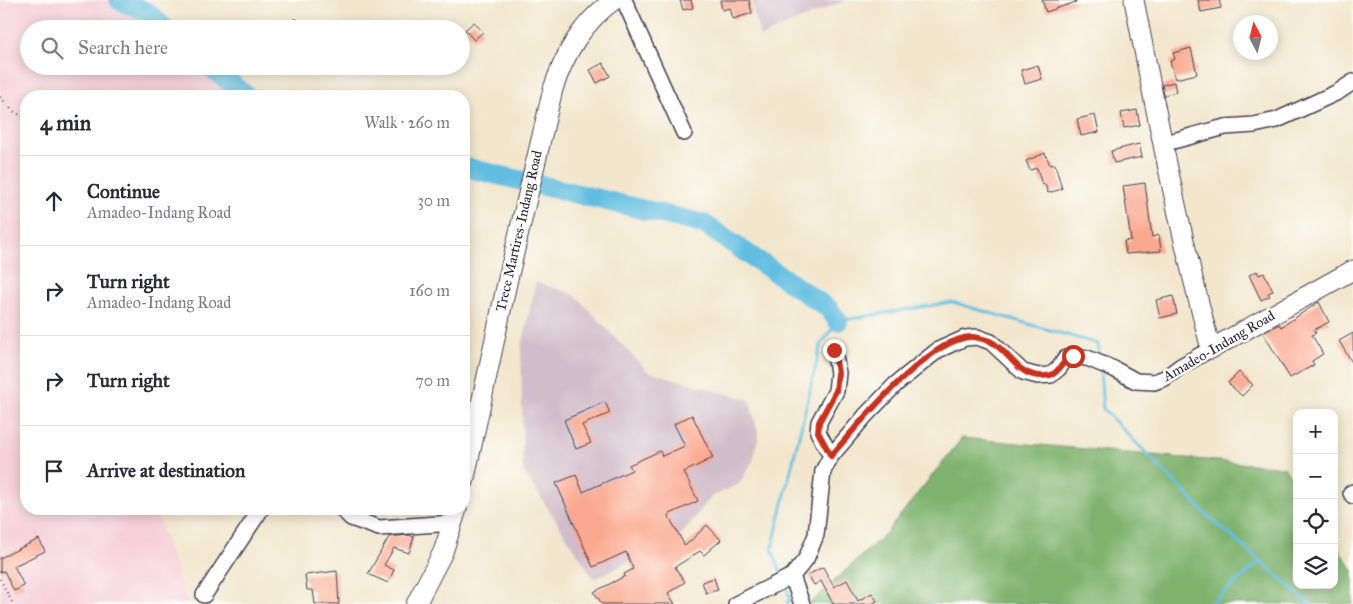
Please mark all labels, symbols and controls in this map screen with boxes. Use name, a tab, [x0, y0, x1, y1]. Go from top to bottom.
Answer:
north arrow	[1233, 15, 1278, 60]
search box	[20, 20, 470, 75]
icon: search	[38, 34, 66, 62]
text: Search here	[78, 36, 168, 59]
text: 4 min	[40, 110, 91, 136]
text: Walk · 260 m	[364, 113, 450, 132]
street label: Trece Martires-Indang Road	[492, 149, 546, 313]
text: Continue	[87, 180, 160, 203]
icon: ahead	[40, 187, 68, 215]
text: 30 m	[417, 191, 450, 210]
text: Amadeo-Indang Road	[87, 203, 231, 222]
text: Turn right	[87, 270, 170, 293]
icon: right	[40, 277, 68, 305]
text: 160 m	[409, 281, 450, 300]
text: Amadeo-Indang Road	[87, 293, 231, 312]
street label: Amadeo-Indang Road	[1159, 307, 1278, 385]
route end	[823, 339, 846, 362]
route start	[1062, 345, 1085, 368]
icon: right	[40, 367, 68, 395]
text: Turn right	[87, 369, 170, 392]
text: 70 m	[415, 371, 450, 390]
map controls	[1293, 409, 1338, 589]
button: +	[1293, 409, 1338, 454]
button: −	[1293, 454, 1338, 499]
icon: arrive	[40, 457, 68, 485]
text: Arrive at destination	[87, 459, 245, 482]
button: locate	[1293, 499, 1338, 544]
button: layers	[1293, 544, 1338, 589]

